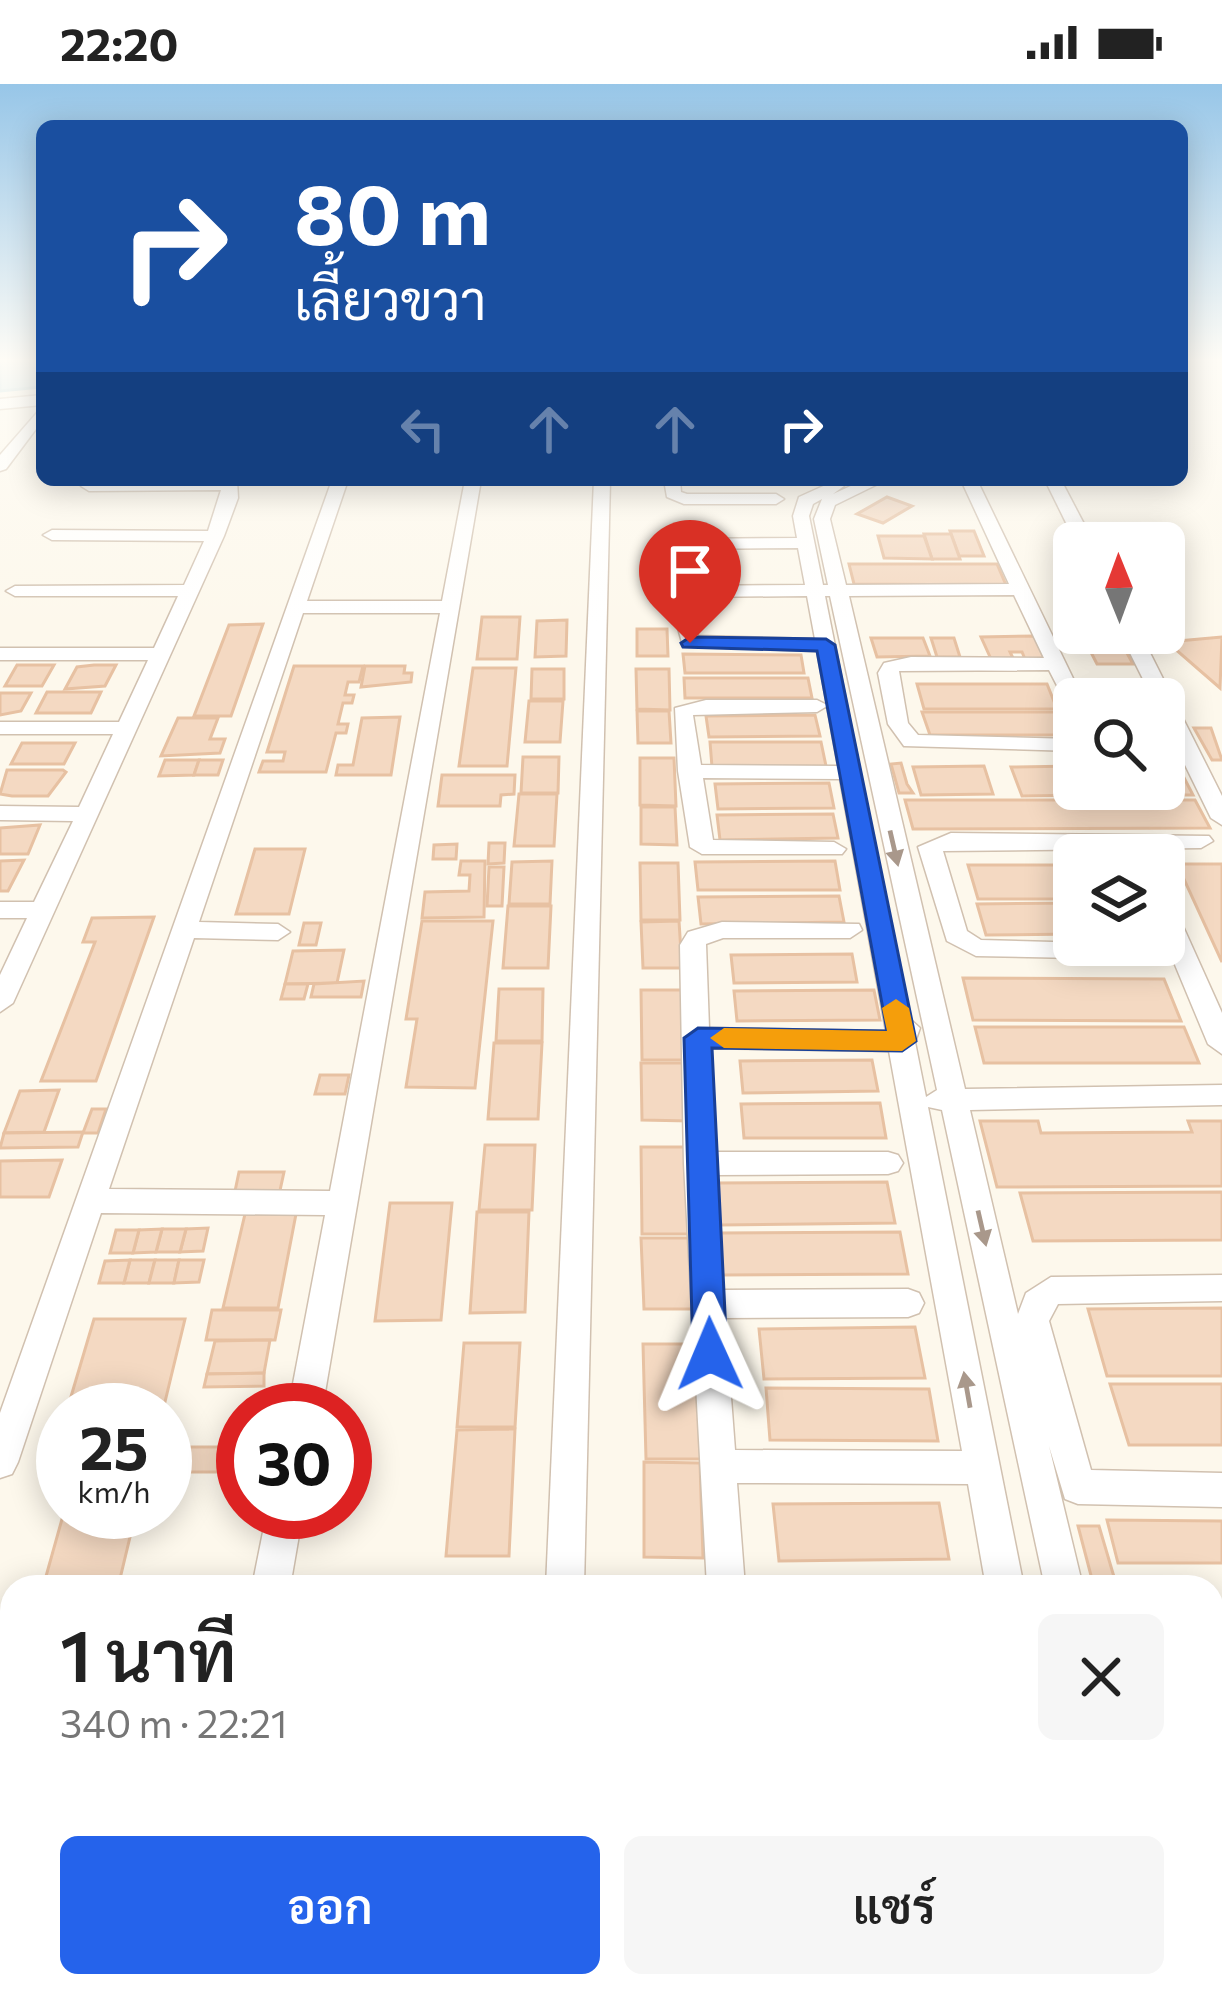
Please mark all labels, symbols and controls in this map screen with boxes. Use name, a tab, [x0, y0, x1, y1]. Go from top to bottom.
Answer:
text: 22:20	[60, 15, 178, 70]
text: 80 m	[294, 160, 491, 262]
icon: right	[96, 168, 252, 324]
text: เลี้ยวขวา	[294, 265, 487, 331]
icon: left	[390, 396, 456, 462]
icon: ahead	[516, 396, 582, 462]
icon: ahead	[642, 396, 708, 462]
icon: right	[768, 396, 834, 462]
pin	[639, 520, 741, 643]
north arrow	[1053, 522, 1185, 654]
map controls	[1053, 522, 1185, 966]
icon: arrive	[657, 538, 723, 604]
button: search	[1053, 678, 1185, 810]
one-way arrow	[885, 830, 904, 867]
button: layers	[1053, 834, 1185, 966]
one-way arrow	[973, 1210, 992, 1247]
position arrow	[647, 1291, 773, 1417]
one-way arrow	[957, 1370, 976, 1408]
speed limit sign: 30	[216, 1383, 372, 1539]
text: 25	[79, 1409, 149, 1482]
text: km/h	[78, 1472, 150, 1509]
text: 1 นาที	[60, 1609, 237, 1697]
button: close	[1038, 1614, 1164, 1740]
text: 340 m · 22:21	[60, 1698, 288, 1746]
button: ออก	[60, 1836, 600, 1974]
button: แชร์	[624, 1836, 1164, 1974]

